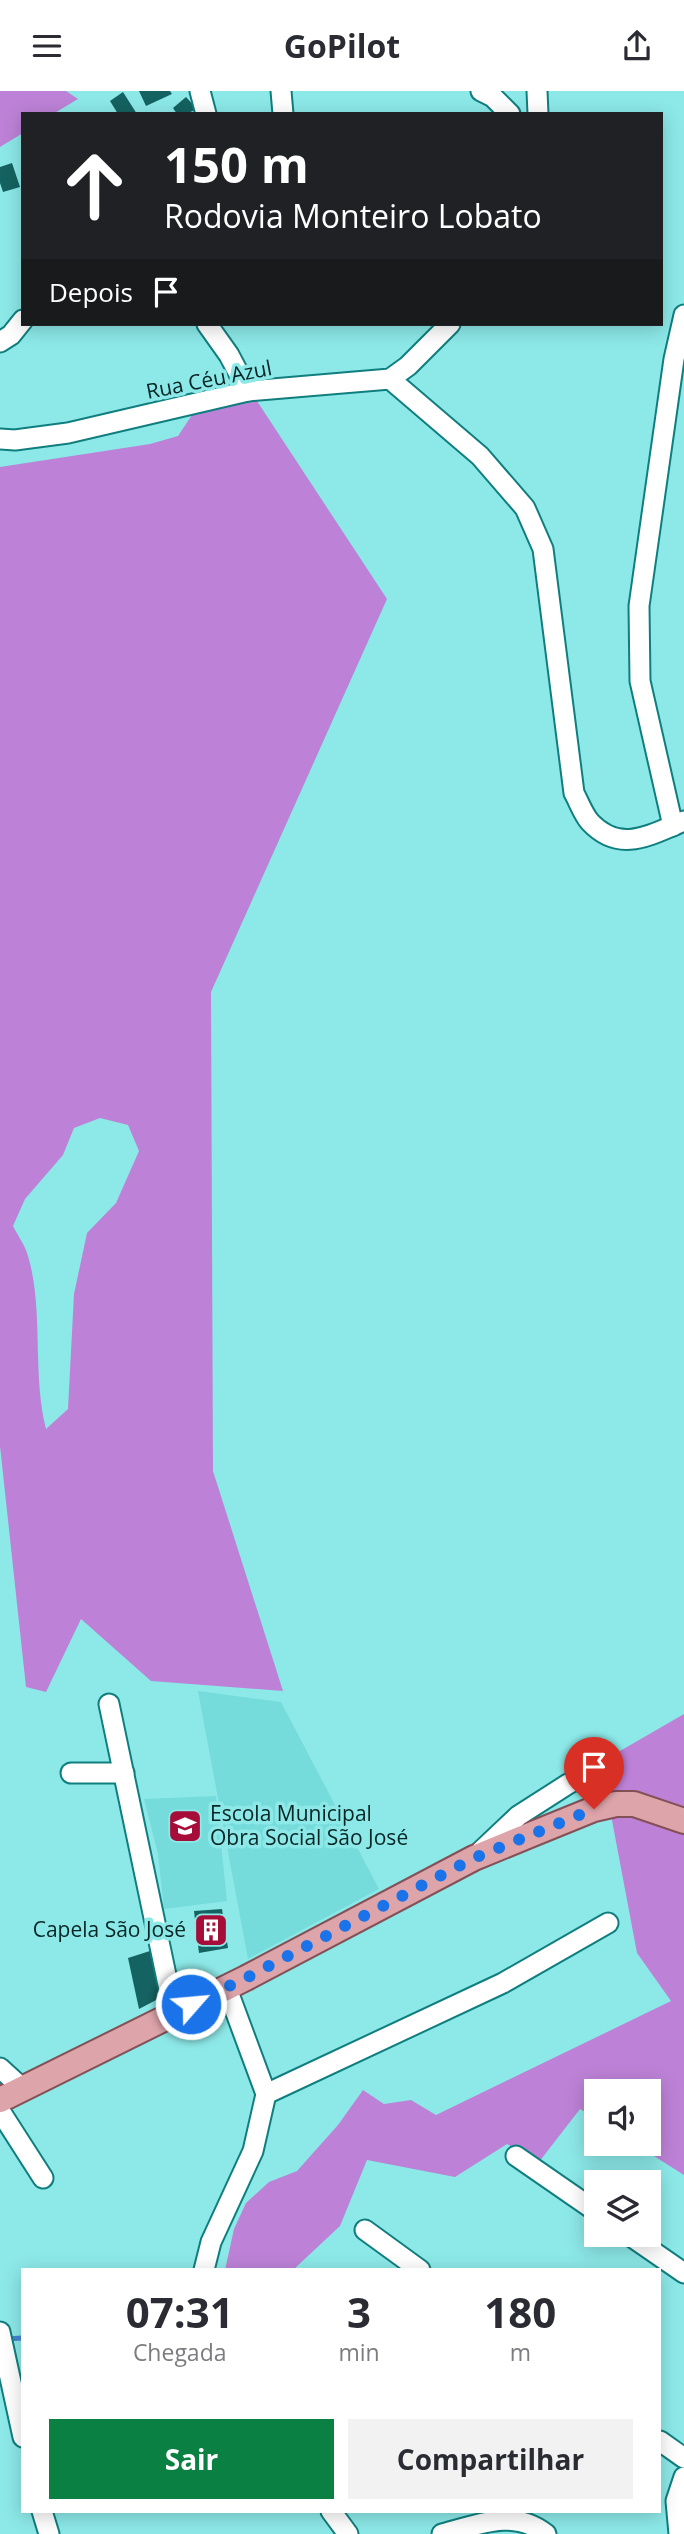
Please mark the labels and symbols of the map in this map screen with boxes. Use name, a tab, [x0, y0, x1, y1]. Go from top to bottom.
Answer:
street label: Rua Céu Azul	[143, 353, 274, 405]
pin	[564, 1737, 624, 1809]
place label: Escola Municipal Obra Social São José	[210, 1799, 408, 1851]
school or university icon: Escola Municipal Obra Social São José	[166, 1807, 204, 1845]
building icon: Capela São José	[192, 1911, 230, 1949]
place label: Capela São José	[33, 1915, 186, 1943]
position arrow	[154, 1967, 228, 2041]

